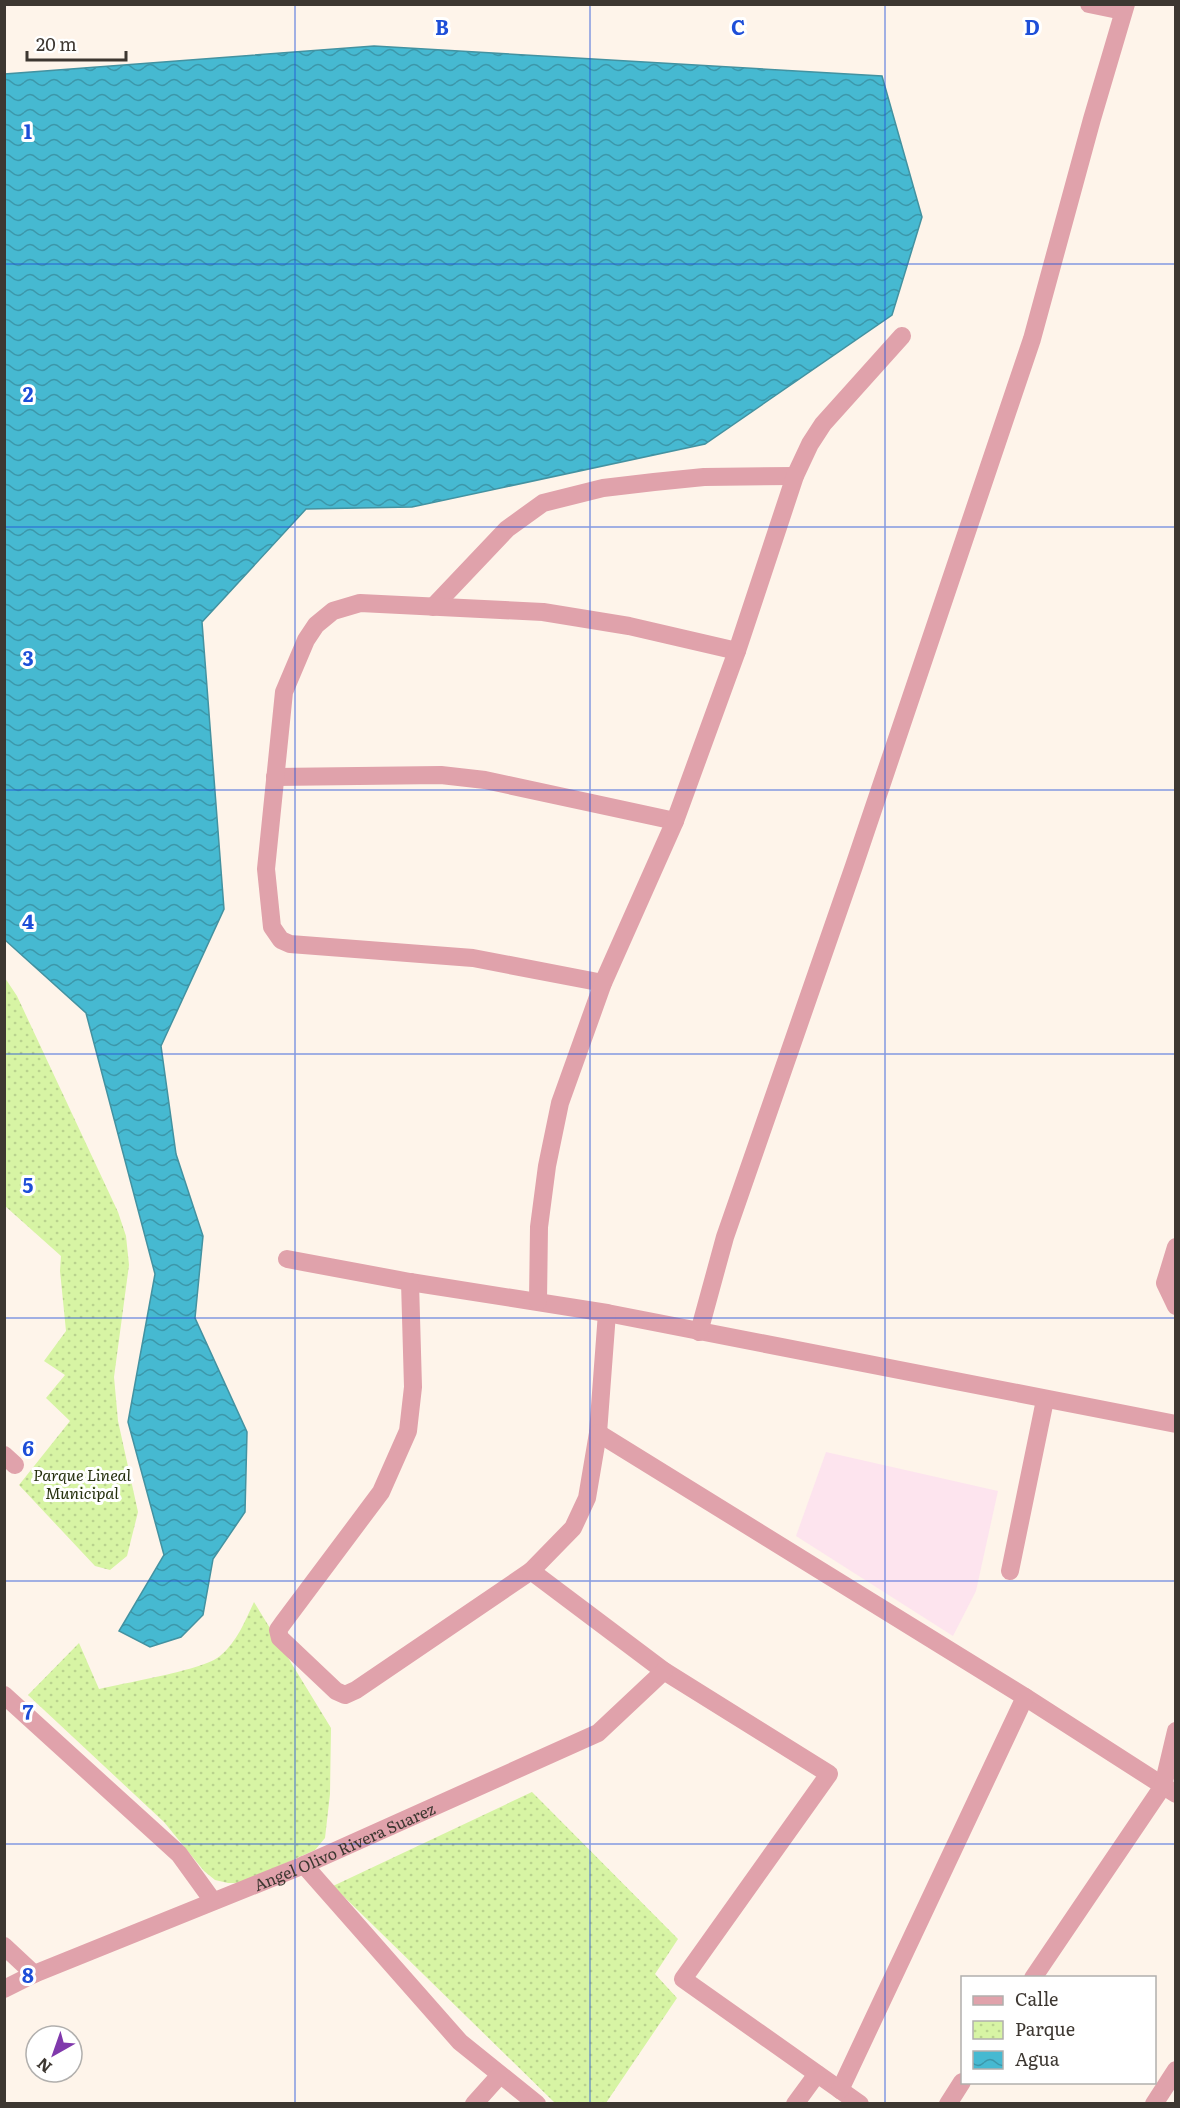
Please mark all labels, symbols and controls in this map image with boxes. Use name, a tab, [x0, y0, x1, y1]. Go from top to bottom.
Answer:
text: B	[435, 11, 449, 41]
text: C	[731, 11, 745, 41]
text: D	[1024, 11, 1040, 41]
scale bar	[27, 24, 126, 62]
text: 20 m	[36, 30, 77, 57]
text: 1	[24, 115, 32, 145]
text: 2	[23, 378, 34, 408]
text: 3	[22, 642, 34, 672]
text: 4	[22, 905, 34, 935]
text: 5	[23, 1169, 34, 1199]
text: 6	[22, 1432, 34, 1462]
park label: Parque Lineal Municipal	[33, 1462, 132, 1504]
text: 7	[23, 1696, 34, 1726]
street label: Angel Olivo Rivera Suarez	[250, 1796, 439, 1896]
text: 8	[22, 1959, 34, 1989]
legend	[961, 1976, 1156, 2084]
text: Calle	[1015, 1985, 1058, 2012]
text: Parque	[1015, 2015, 1075, 2042]
north arrow	[24, 2024, 84, 2084]
text: Agua	[1015, 2045, 1060, 2072]
text: N	[31, 2053, 57, 2080]

